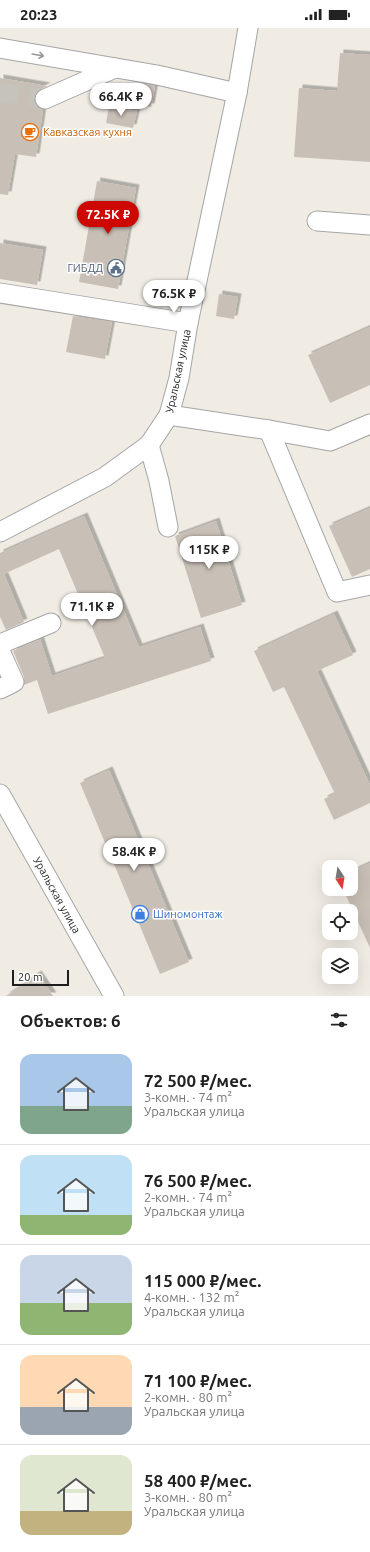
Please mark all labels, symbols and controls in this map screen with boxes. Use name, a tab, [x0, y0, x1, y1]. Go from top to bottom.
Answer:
text: 20:23	[20, 6, 58, 23]
one-way arrow	[32, 51, 45, 59]
pin: 66.4K ₽	[84, 83, 158, 117]
text: 66.4K ₽	[99, 89, 143, 103]
cafe icon: Кавказская кухня	[20, 122, 40, 142]
place label: Кавказская кухня	[43, 126, 132, 138]
pin: 72.5K ₽	[71, 201, 145, 235]
text: 72.5K ₽	[86, 207, 130, 221]
public building icon: ГИБДД	[106, 258, 126, 278]
place label: ГИБДД	[67, 262, 103, 274]
pin: 76.5K ₽	[137, 280, 211, 314]
text: 76.5K ₽	[152, 286, 196, 300]
street label: Уральская улица	[163, 328, 193, 414]
pin: 115K ₽	[176, 536, 242, 570]
text: 115K ₽	[188, 542, 230, 556]
pin: 71.1K ₽	[55, 593, 129, 627]
text: 71.1K ₽	[70, 599, 114, 613]
pin: 58.4K ₽	[97, 838, 171, 872]
text: 58.4K ₽	[112, 844, 156, 858]
street label: Уральская улица	[31, 855, 83, 935]
north arrow	[322, 860, 358, 896]
map controls	[322, 860, 358, 984]
shop icon: Шиномонтаж	[130, 904, 150, 924]
button: locate	[322, 904, 358, 940]
place label: Шиномонтаж	[153, 908, 223, 920]
button: layers	[322, 948, 358, 984]
scale bar	[12, 968, 69, 987]
text: 20 m	[18, 971, 42, 983]
icon: filters	[328, 1009, 350, 1031]
text: Объектов: 6	[20, 1011, 120, 1030]
icon: home	[52, 1070, 100, 1118]
text: 72 500 ₽/мес.	[144, 1071, 252, 1090]
text: 3-комн. · 74 m²	[144, 1090, 232, 1104]
text: Уральская улица	[144, 1104, 245, 1118]
icon: home	[52, 1171, 100, 1219]
text: 76 500 ₽/мес.	[144, 1171, 252, 1190]
text: 2-комн. · 74 m²	[144, 1190, 232, 1204]
text: Уральская улица	[144, 1204, 245, 1218]
icon: home	[52, 1271, 100, 1319]
text: 115 000 ₽/мес.	[144, 1271, 261, 1290]
text: 4-комн. · 132 m²	[144, 1290, 239, 1304]
text: Уральская улица	[144, 1304, 245, 1318]
icon: home	[52, 1371, 100, 1419]
text: 71 100 ₽/мес.	[144, 1371, 252, 1390]
text: 2-комн. · 80 m²	[144, 1390, 232, 1404]
text: Уральская улица	[144, 1404, 245, 1418]
icon: home	[52, 1471, 100, 1519]
text: 58 400 ₽/мес.	[144, 1471, 252, 1490]
text: 3-комн. · 80 m²	[144, 1490, 232, 1504]
text: Уральская улица	[144, 1504, 245, 1518]

